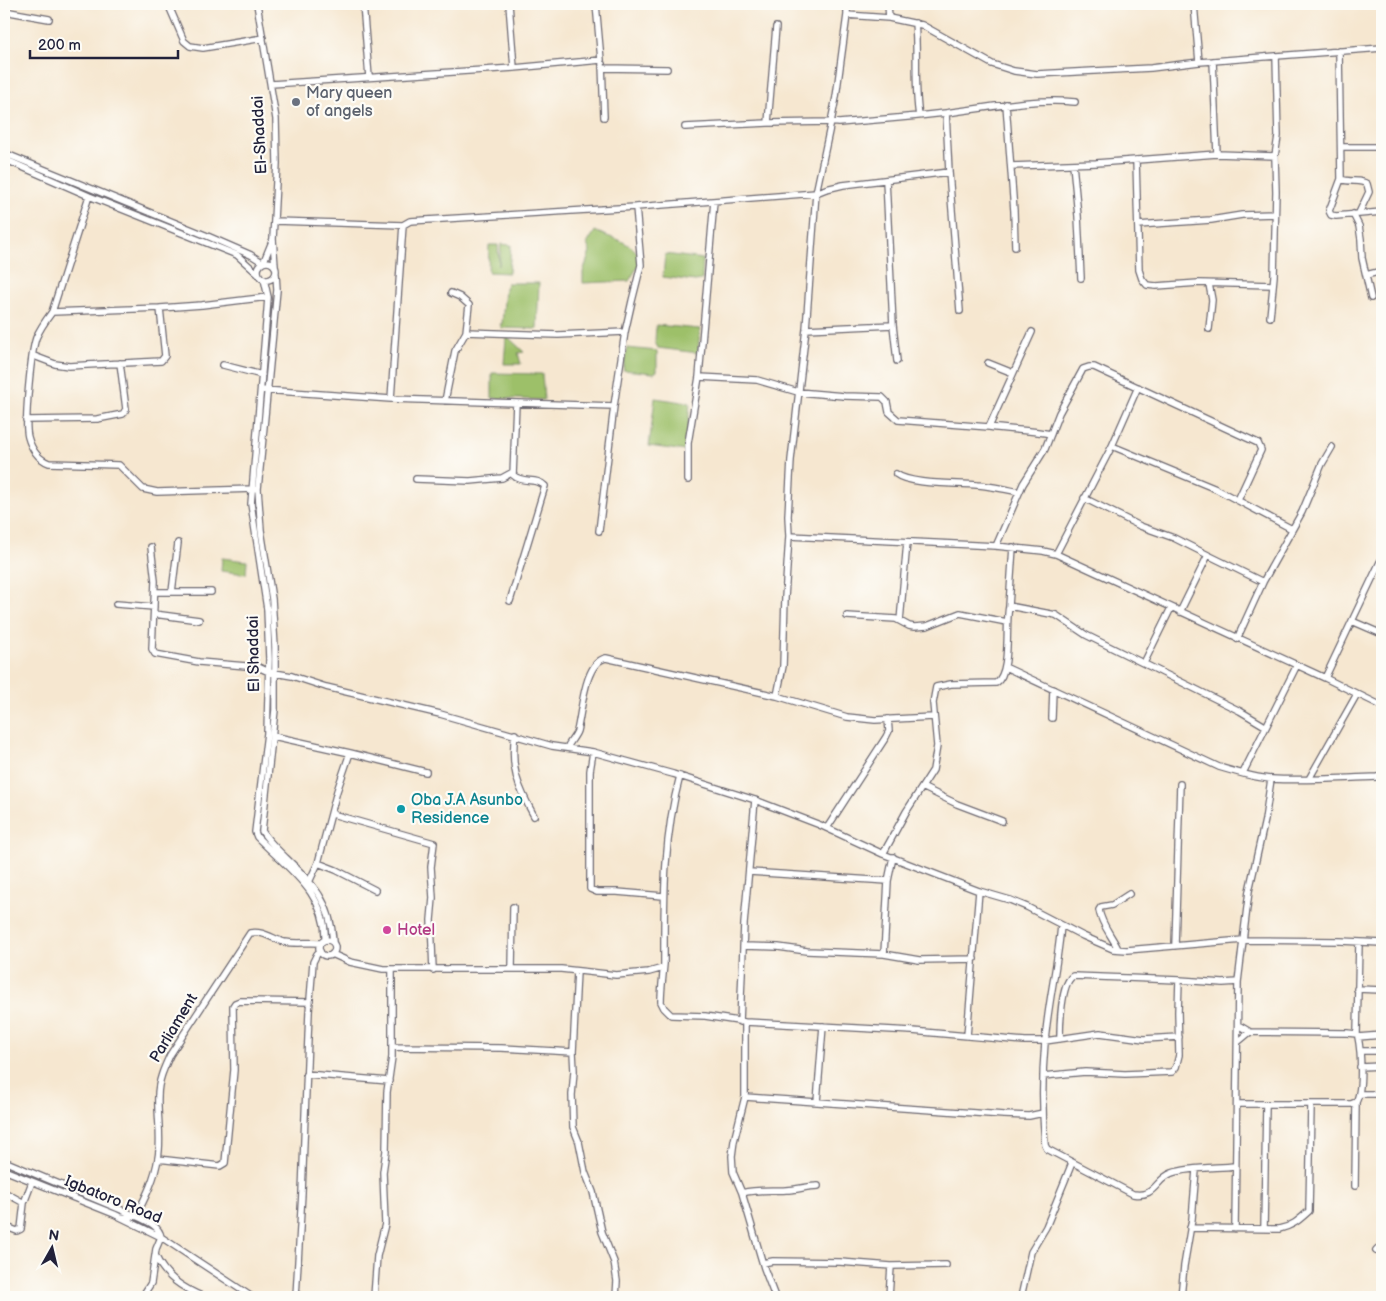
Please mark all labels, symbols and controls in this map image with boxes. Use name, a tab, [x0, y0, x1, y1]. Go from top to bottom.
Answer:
scale bar	[30, 28, 178, 60]
text: 200 m	[38, 36, 81, 55]
place label: Mary queen of angels	[306, 84, 392, 121]
street label: El-Shaddai	[248, 95, 272, 175]
marker: Mary queen of angels	[290, 96, 302, 108]
street label: El Shaddai	[244, 615, 264, 693]
place label: Oba J.A Asunbo Residence	[411, 791, 523, 828]
marker: Oba J.A Asunbo Residence	[395, 803, 407, 815]
place label: Hotel	[397, 921, 435, 940]
marker: Hotel	[381, 924, 393, 936]
street label: Parliament	[146, 990, 202, 1066]
street label: Igbatoro Road	[62, 1172, 164, 1228]
north arrow	[28, 1224, 78, 1274]
text: N	[47, 1226, 60, 1245]

